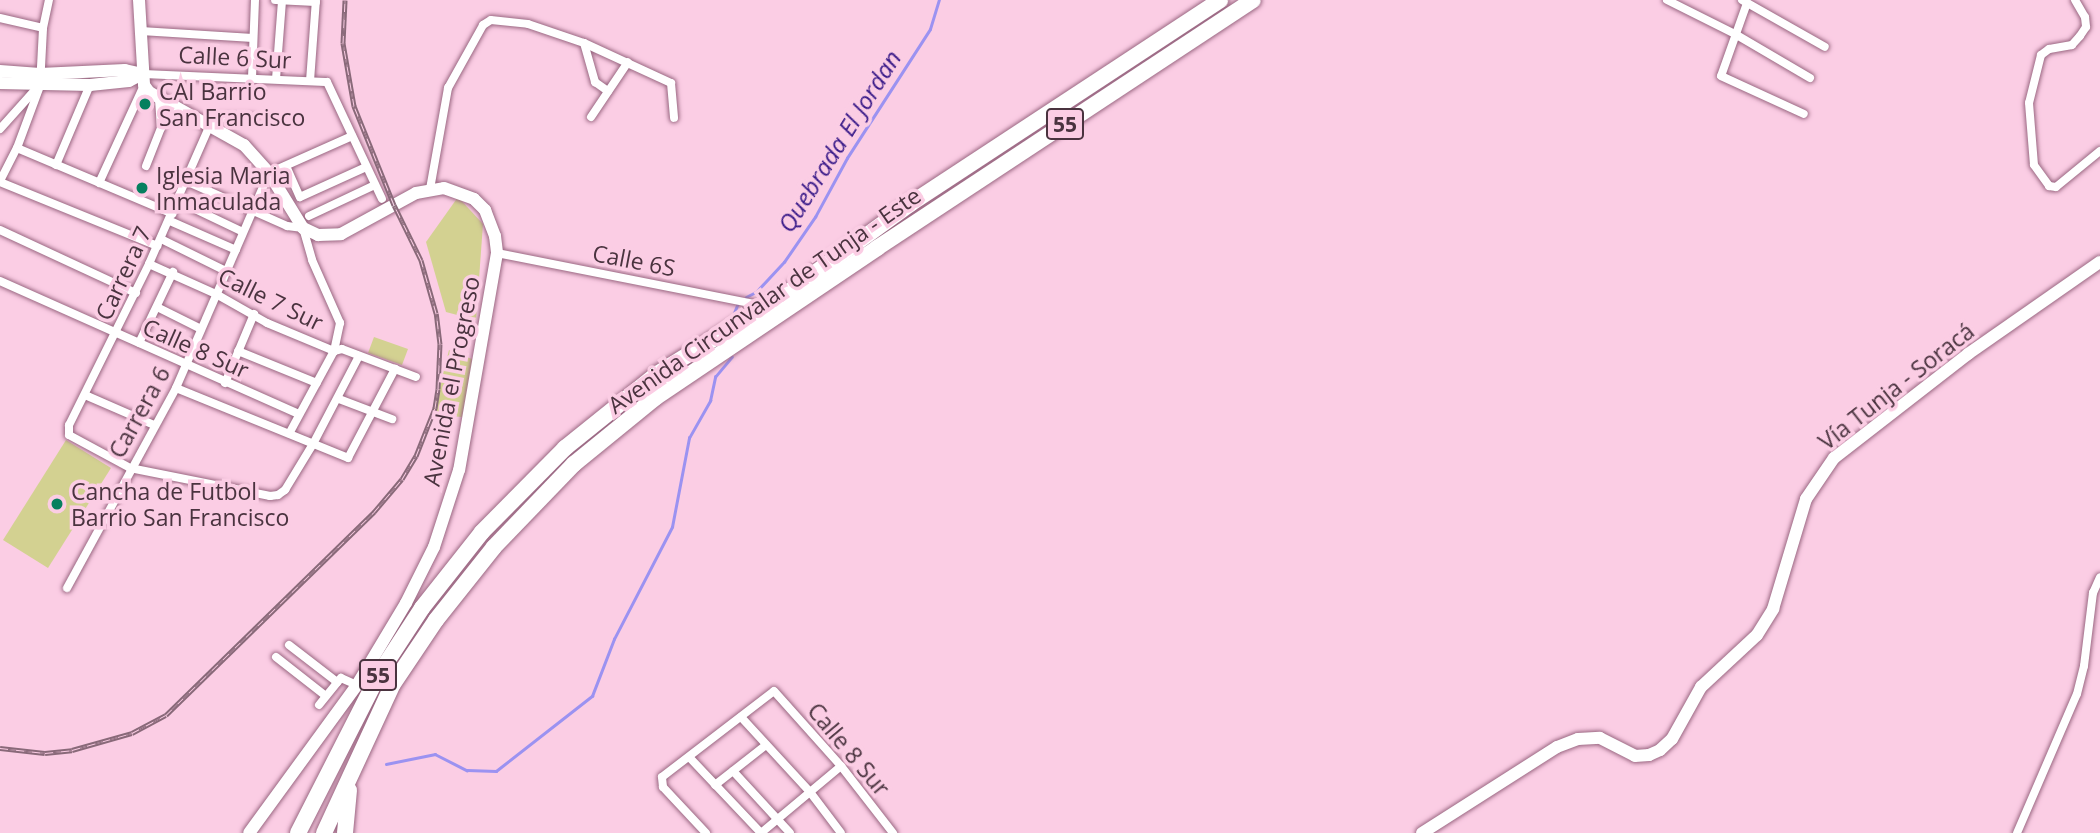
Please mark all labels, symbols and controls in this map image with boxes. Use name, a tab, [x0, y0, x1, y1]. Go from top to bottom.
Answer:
street label: Calle 6 Sur	[178, 40, 292, 74]
water label: Quebrada El Jordan	[771, 45, 907, 237]
place label: CAI Barrio San Francisco	[159, 77, 305, 131]
marker: CAI Barrio San Francisco	[137, 96, 153, 112]
road number: 55	[1046, 106, 1084, 142]
place label: Iglesia Maria Inmaculada	[156, 161, 291, 215]
marker: Iglesia Maria Inmaculada	[134, 180, 150, 196]
street label: Avenida Circunvalar de Tunja - Este	[602, 181, 926, 419]
street label: Carrera 7	[89, 222, 157, 324]
street label: Calle 6S	[590, 238, 678, 282]
street label: Calle 7 Sur	[214, 262, 328, 336]
street label: Avenida el Progreso	[417, 274, 485, 488]
street label: Calle 8 Sur	[139, 312, 253, 384]
street label: Vía Tunja - Soracá	[1813, 317, 1979, 455]
street label: Carrera 6	[103, 361, 175, 463]
place label: Cancha de Futbol Barrio San Francisco	[71, 477, 289, 531]
marker: Cancha de Futbol Barrio San Francisco	[49, 496, 65, 512]
road number: 55	[359, 658, 397, 692]
street label: Calle 8 Sur	[802, 697, 896, 801]

